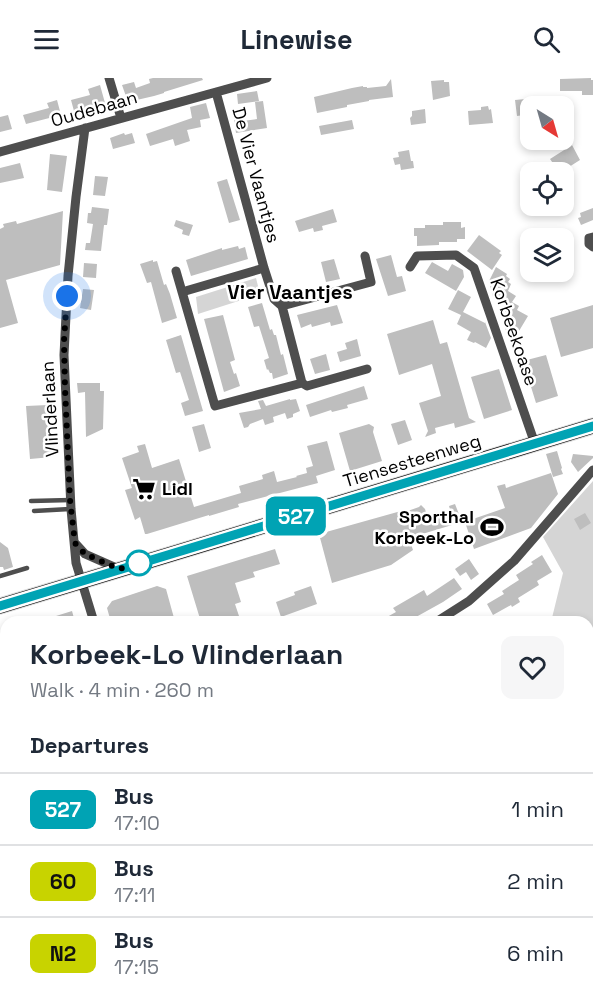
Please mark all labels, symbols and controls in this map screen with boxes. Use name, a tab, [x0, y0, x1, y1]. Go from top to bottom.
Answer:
text: Linewise	[240, 22, 353, 57]
icon: menu	[30, 23, 63, 56]
icon: search	[530, 23, 563, 56]
street label: Oudebaan	[48, 85, 140, 132]
north arrow	[520, 96, 574, 150]
map controls	[520, 96, 574, 282]
street label: De Vier Vaantjes	[227, 105, 286, 245]
button: locate	[520, 162, 574, 216]
button: layers	[520, 228, 574, 282]
street label: Korbeekoase	[485, 275, 544, 389]
district label: Vier Vaantjes	[227, 279, 353, 305]
your location	[52, 281, 82, 311]
street label: Vlinderlaan	[35, 360, 64, 458]
street label: Tiensesteenweg	[340, 429, 483, 492]
supermarket icon: Lidl	[131, 476, 157, 502]
place label: Lidl	[162, 477, 193, 500]
line badge: 527	[262, 496, 330, 536]
text: 527	[278, 503, 314, 530]
place label: Sporthal Korbeek-Lo	[375, 505, 474, 549]
sports icon: Sporthal Korbeek-Lo	[479, 514, 505, 540]
unlabelled marker	[126, 550, 152, 576]
text: Korbeek-Lo Vlinderlaan	[30, 636, 343, 672]
button: heart	[501, 636, 564, 699]
text: Walk · 4 min · 260 m	[30, 677, 214, 703]
text: Departures	[30, 731, 149, 759]
text: Bus	[114, 782, 154, 810]
text: 1 min	[511, 795, 564, 823]
text: 527	[45, 796, 81, 823]
text: 17:10	[114, 810, 160, 836]
text: Bus	[114, 854, 154, 882]
text: 2 min	[507, 867, 564, 895]
text: 60	[50, 868, 76, 895]
text: 17:11	[114, 882, 155, 908]
text: Bus	[114, 926, 154, 954]
text: 6 min	[507, 939, 564, 967]
text: N2	[50, 940, 76, 967]
text: 17:15	[114, 954, 159, 980]

